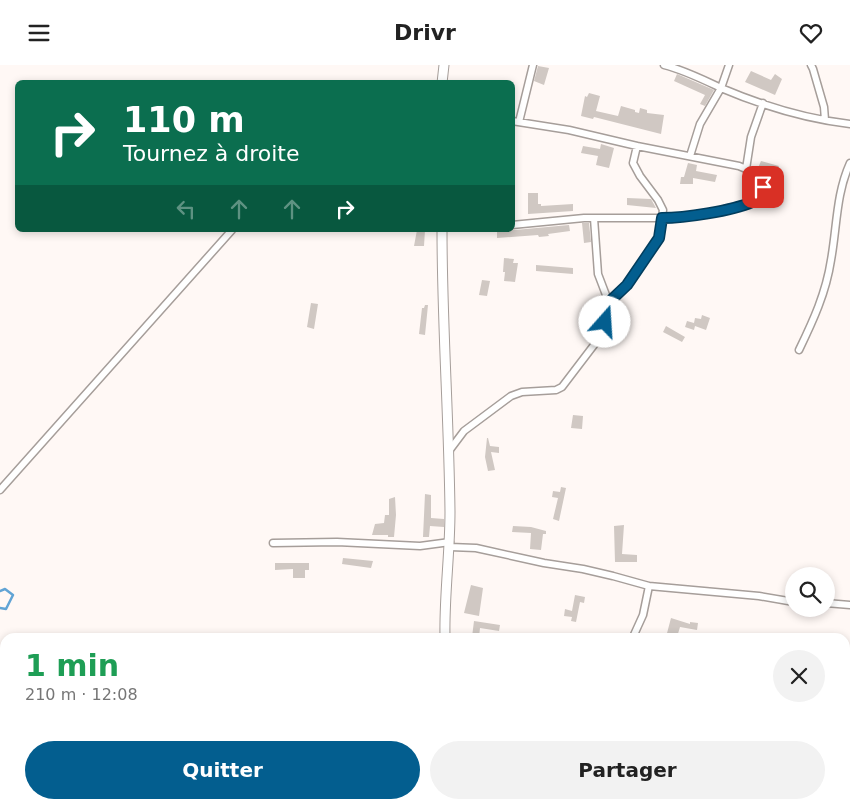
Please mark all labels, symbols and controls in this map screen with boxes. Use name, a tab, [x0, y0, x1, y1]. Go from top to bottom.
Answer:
icon: menu	[25, 19, 53, 47]
icon: heart	[797, 19, 825, 47]
text: Drivr	[394, 20, 456, 45]
icon: right	[40, 100, 105, 165]
text: 110 m	[123, 100, 245, 140]
text: Tournez à droite	[123, 141, 300, 166]
pin	[742, 166, 784, 208]
icon: arrive	[749, 173, 777, 201]
icon: left	[172, 195, 200, 223]
icon: ahead	[225, 195, 253, 223]
icon: ahead	[278, 195, 306, 223]
icon: right	[331, 195, 359, 223]
position arrow	[578, 295, 630, 347]
map controls	[785, 567, 835, 617]
button: search	[785, 567, 835, 617]
text: 1 min	[25, 648, 119, 683]
button: close	[773, 650, 825, 702]
text: 210 m · 12:08	[25, 685, 138, 704]
button: Quitter	[25, 741, 420, 799]
button: Partager	[430, 741, 825, 799]

